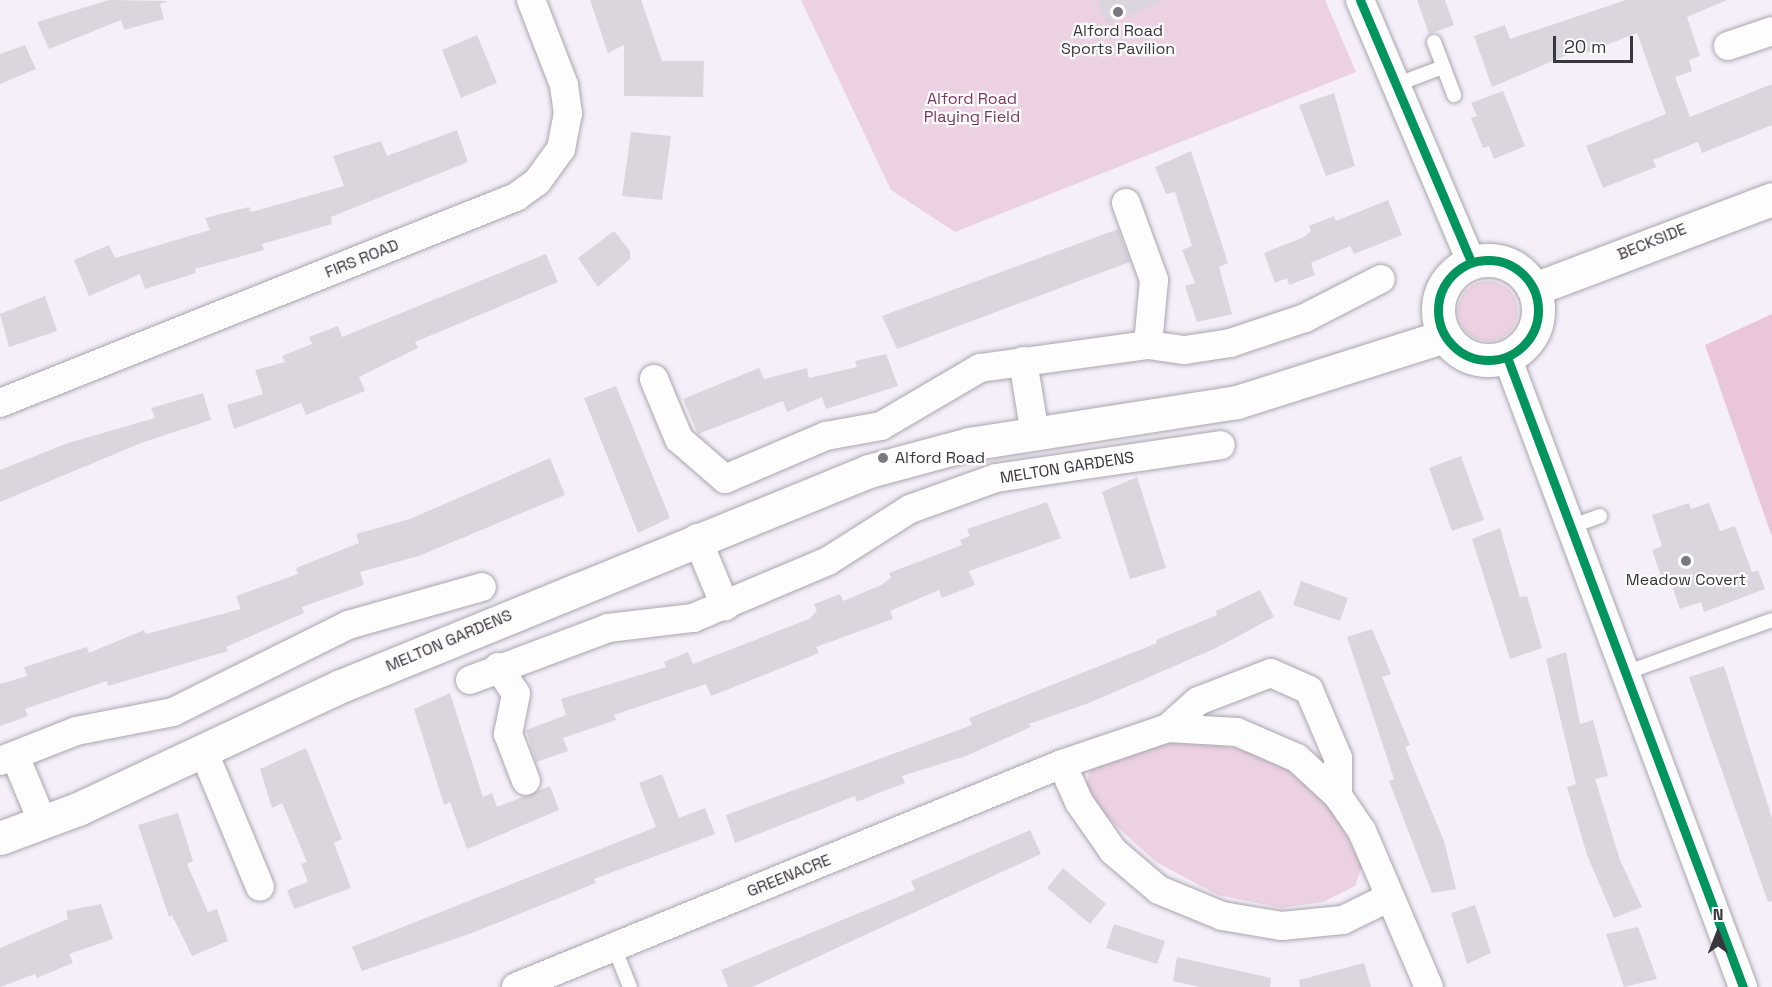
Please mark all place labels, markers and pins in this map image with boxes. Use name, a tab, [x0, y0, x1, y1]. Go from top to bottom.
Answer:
marker: Alford Road Sports Pavilion	[1111, 5, 1125, 19]
place label: Alford Road Sports Pavilion	[1061, 21, 1175, 59]
place label: Alford Road	[895, 448, 985, 468]
marker: Alford Road	[876, 451, 890, 465]
marker: Meadow Covert	[1679, 554, 1693, 568]
place label: Meadow Covert	[1626, 570, 1746, 590]

